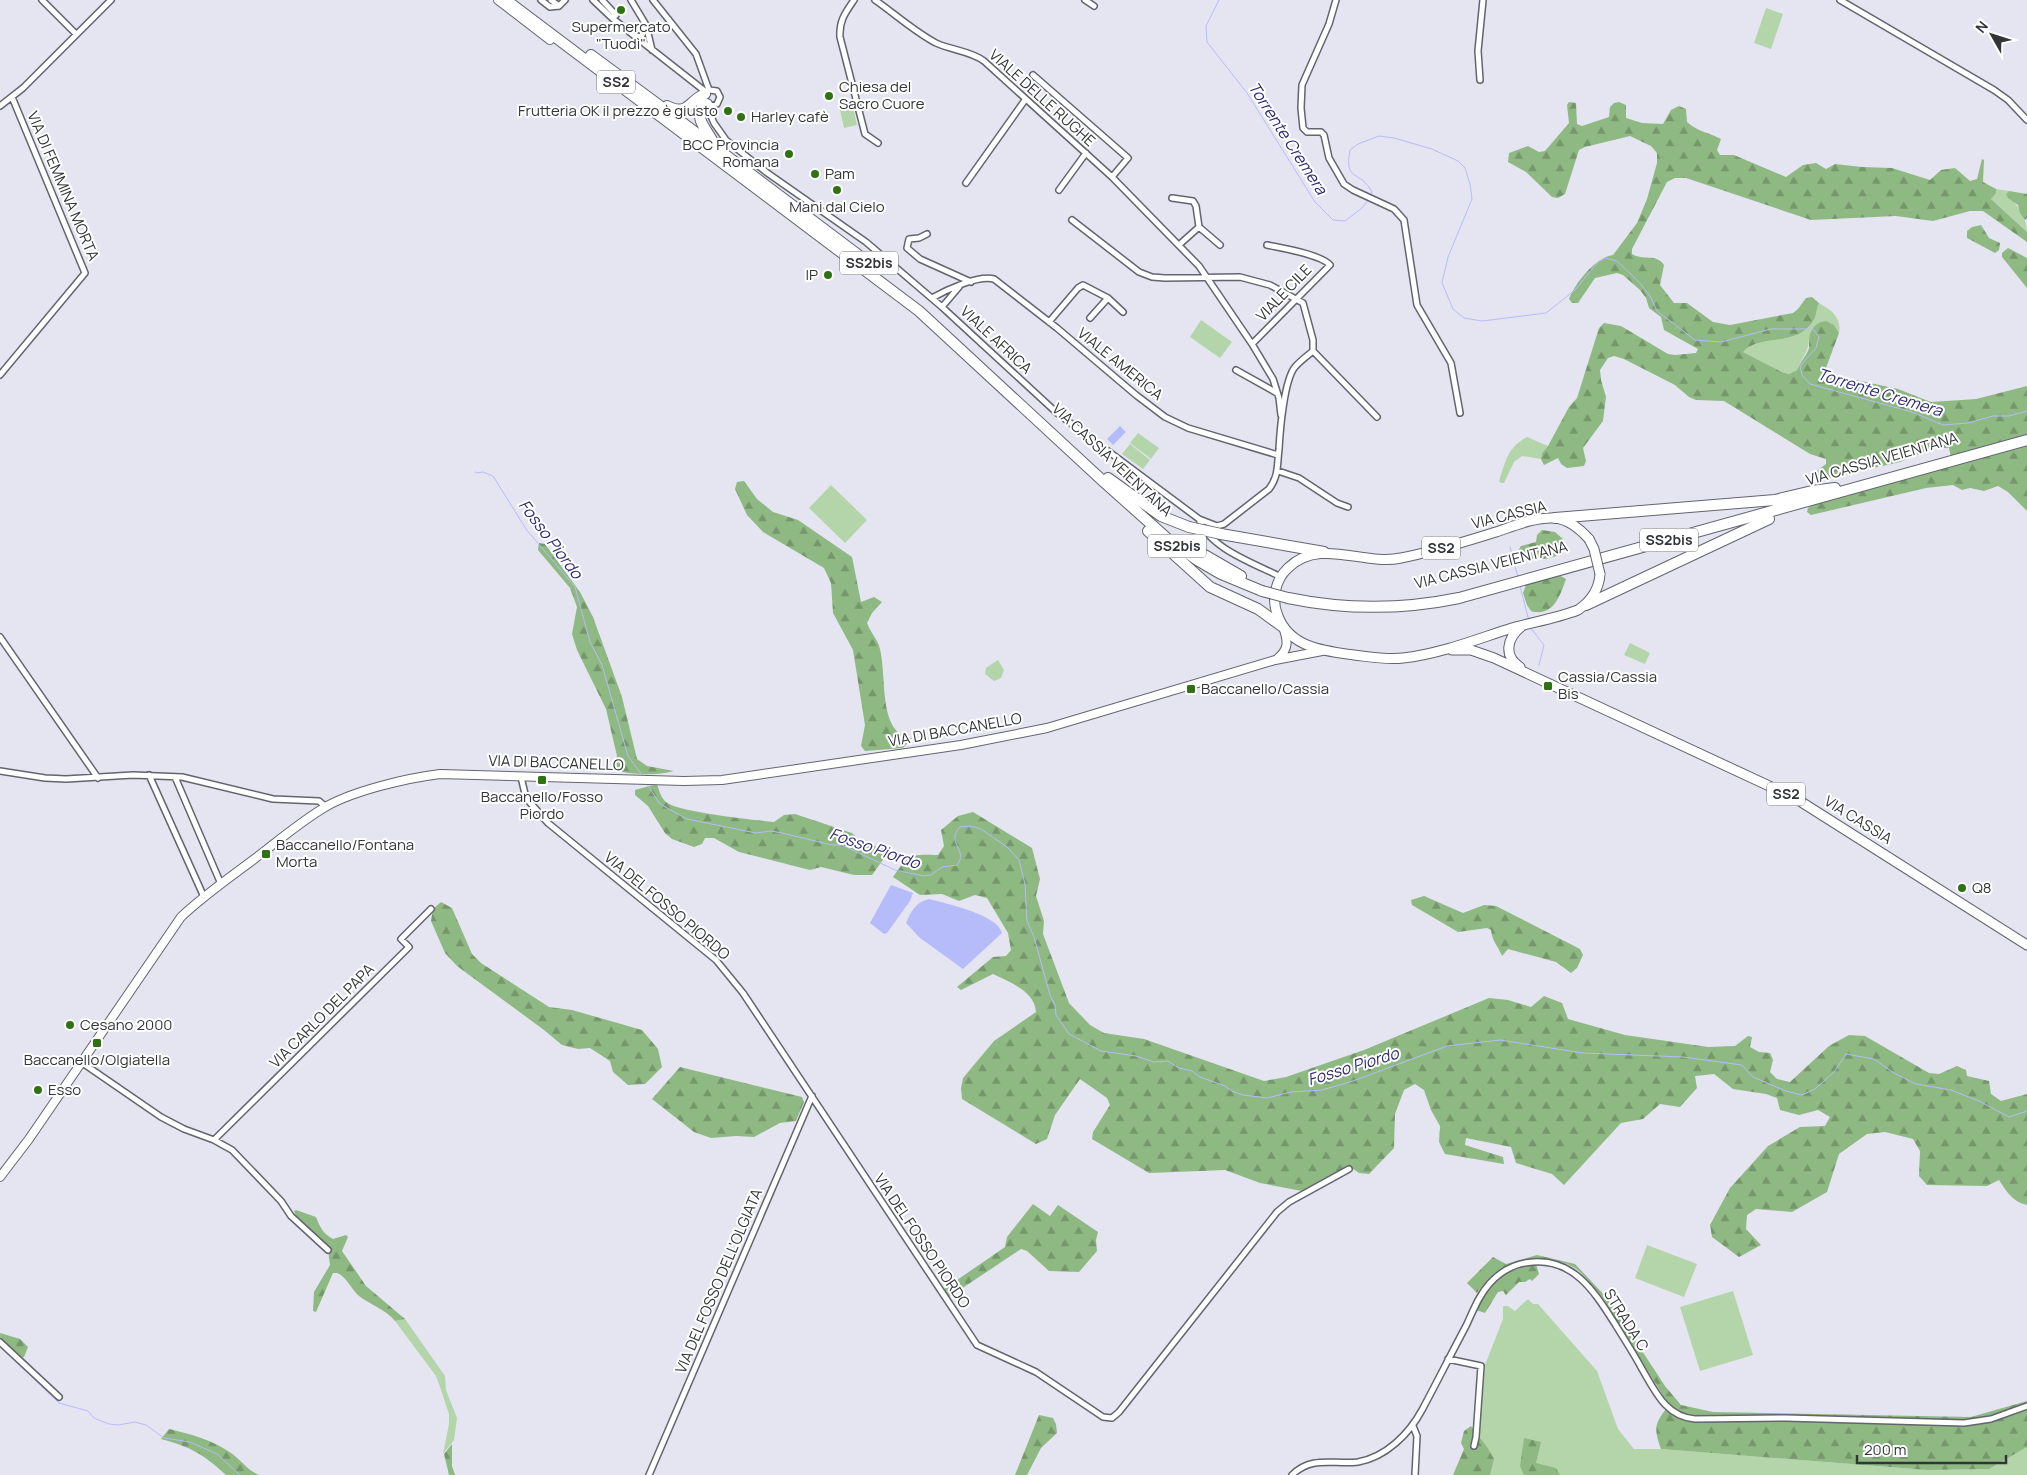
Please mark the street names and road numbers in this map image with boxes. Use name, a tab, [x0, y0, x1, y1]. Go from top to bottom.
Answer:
street label: VIALE DELLE RUGHE	[985, 44, 1100, 151]
road number: SS2	[597, 70, 635, 94]
street label: VIA DI FEMMINA MORTA	[22, 108, 105, 264]
road number: SS2bis	[840, 252, 898, 274]
street label: VIALE CILE	[1251, 260, 1316, 326]
street label: VIALE AFRICA	[956, 301, 1037, 379]
street label: VIALE AMERICA	[1073, 322, 1168, 405]
street label: VIA CASSIA VEIENTANA	[1048, 398, 1177, 521]
street label: VIA CASSIA VEIENTANA	[1803, 427, 1961, 490]
street label: VIA CASSIA	[1469, 495, 1549, 534]
road number: SS2bis	[1640, 528, 1698, 552]
road number: SS2bis	[1148, 534, 1206, 558]
street label: VIA CASSIA VEIENTANA	[1412, 535, 1570, 594]
road number: SS2	[1422, 536, 1460, 560]
street label: VIA DI BACCANELLO	[886, 707, 1024, 752]
street label: VIA DI BACCANELLO	[488, 750, 624, 775]
road number: SS2	[1767, 782, 1805, 806]
street label: VIA CASSIA	[1820, 790, 1897, 849]
street label: VIA DEL FOSSO PIORDO	[600, 847, 735, 965]
street label: VIA CARLO DEL PAPA	[265, 958, 379, 1073]
street label: VIA DEL FOSSO PIORDO	[869, 1169, 975, 1312]
street label: VIA DEL FOSSO DELL'OLGIATA	[670, 1185, 767, 1376]
street label: STRADA C	[1599, 1284, 1654, 1355]

